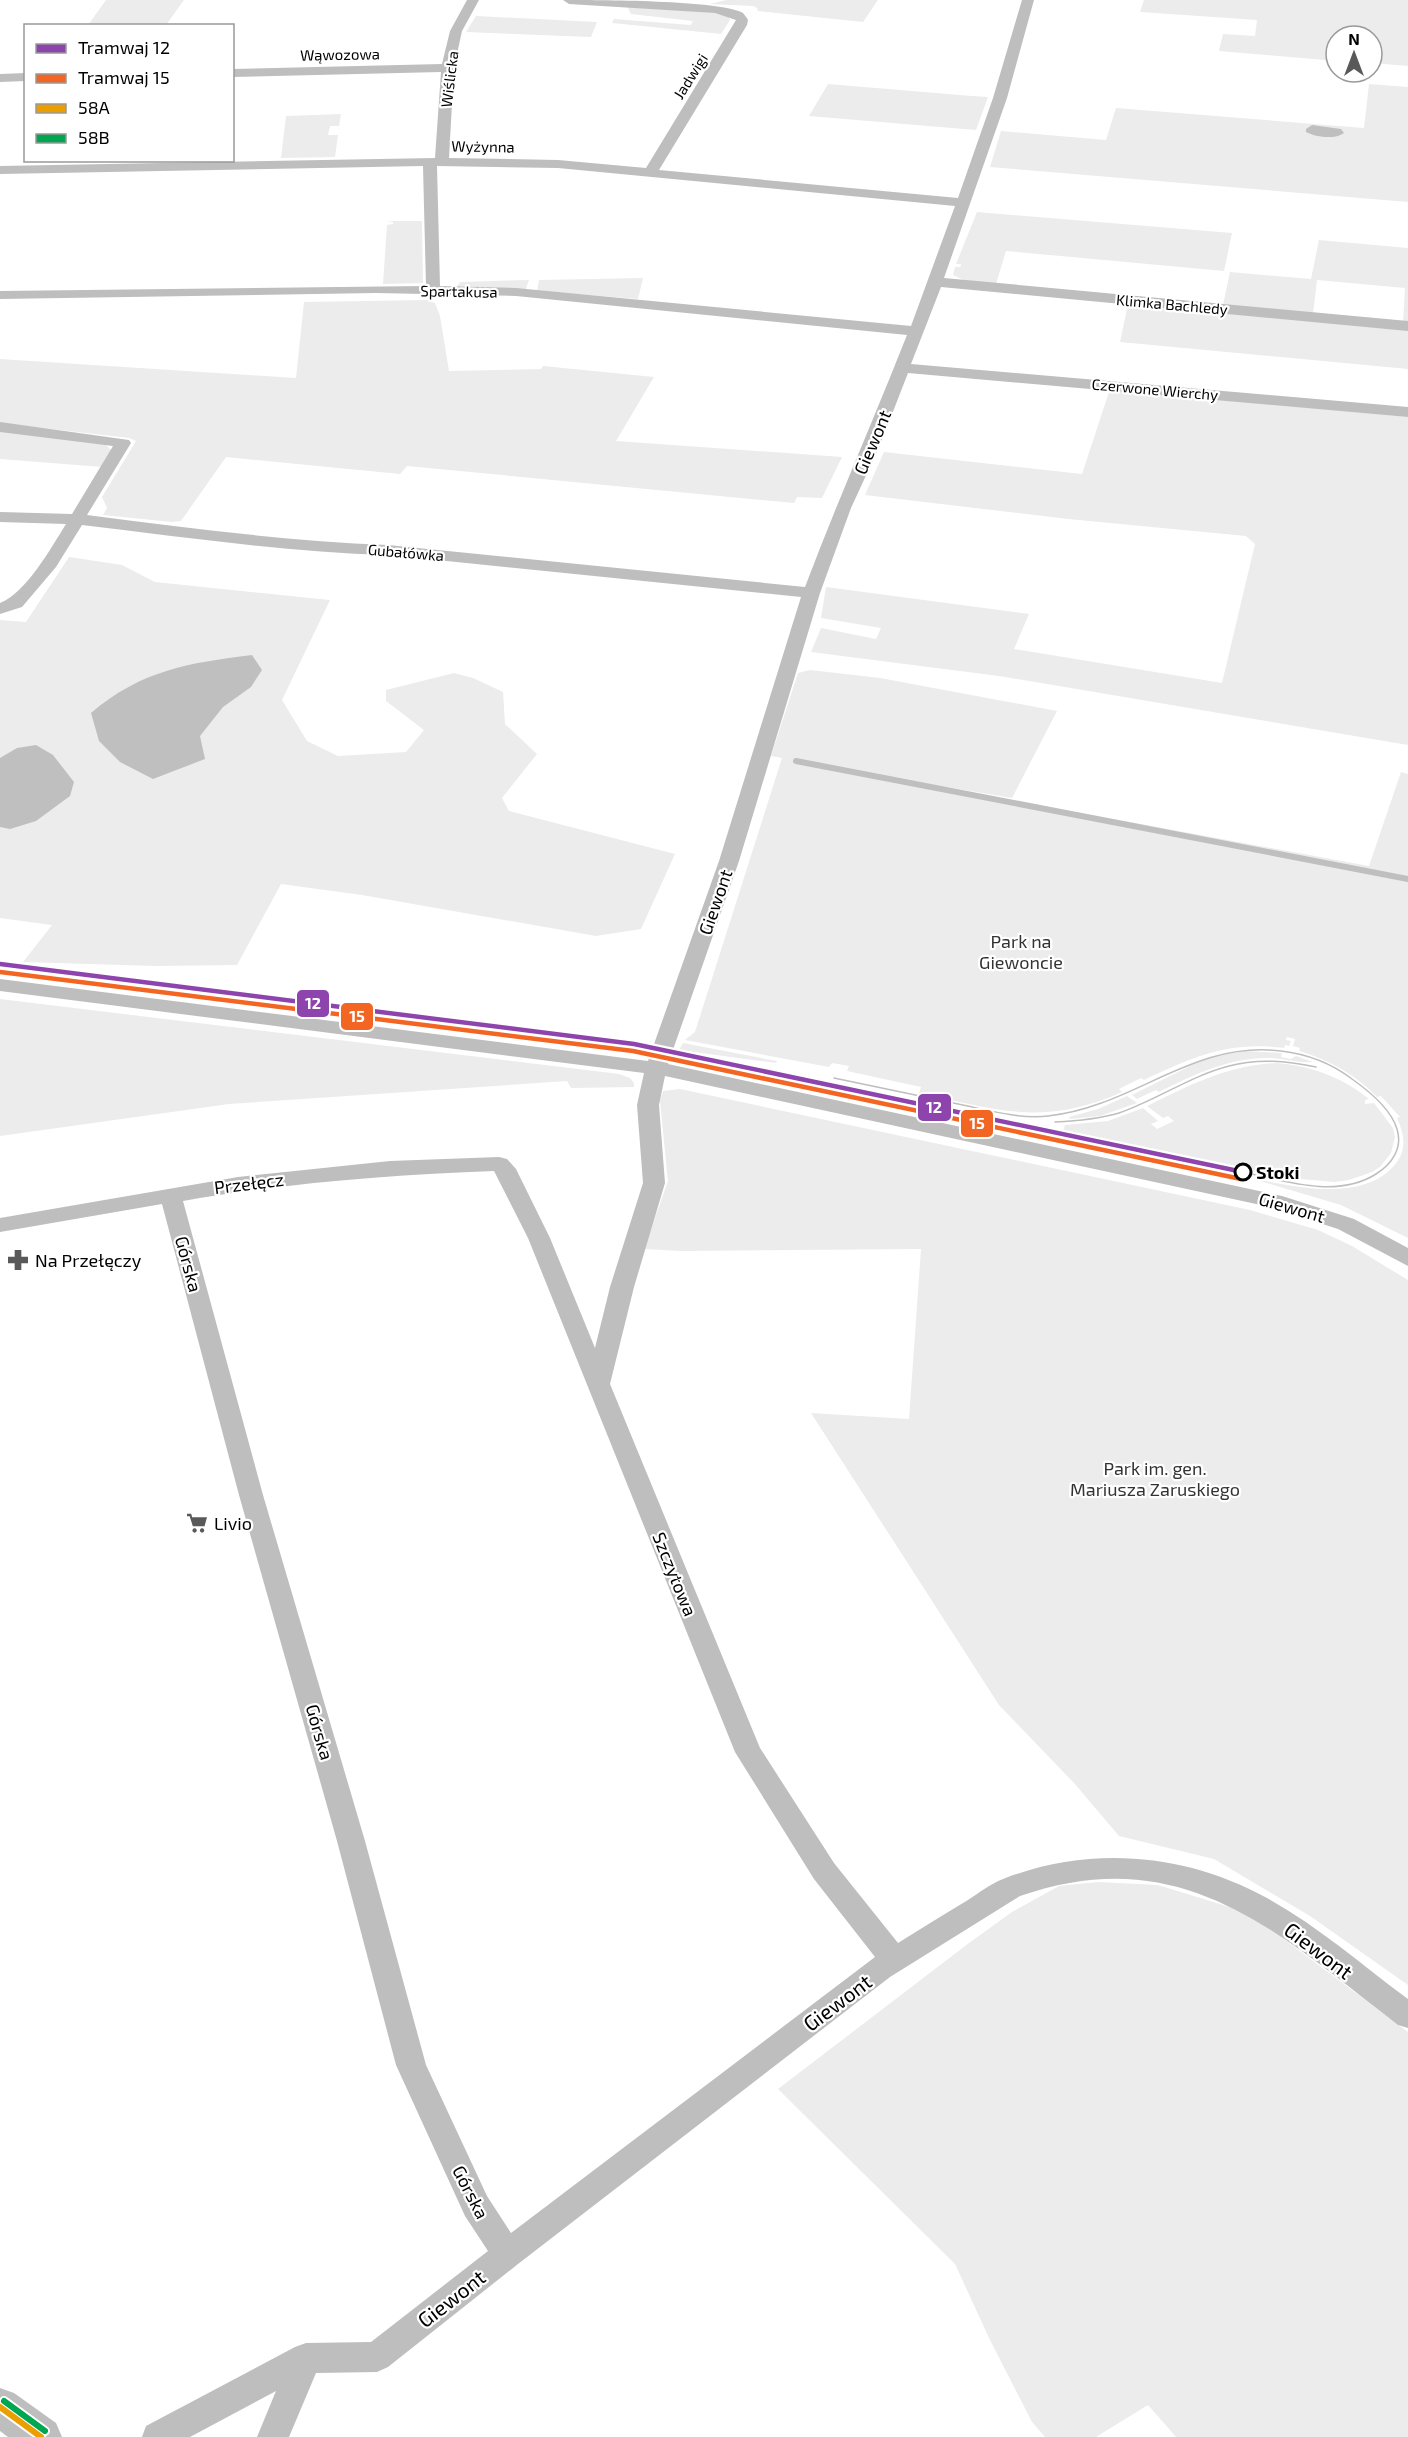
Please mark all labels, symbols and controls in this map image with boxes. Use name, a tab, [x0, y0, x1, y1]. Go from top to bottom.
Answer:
legend	[24, 24, 234, 162]
north arrow	[1324, 24, 1384, 84]
text: N	[1348, 29, 1360, 48]
text: Tramwaj 12	[78, 36, 170, 58]
street label: Wąwozowa	[300, 44, 380, 64]
street label: Wiślicka	[437, 50, 461, 108]
street label: Jadwigi	[669, 50, 711, 102]
text: Tramwaj 15	[78, 66, 170, 88]
text: 58A	[78, 96, 111, 118]
text: 58B	[78, 126, 110, 148]
street label: Wyżynna	[451, 136, 515, 156]
street label: Spartakusa	[420, 281, 498, 301]
street label: Klimka Bachledy	[1115, 290, 1229, 318]
street label: Czerwone Wierchy	[1091, 375, 1219, 403]
street label: Giewont	[849, 406, 895, 477]
street label: Gubałówka	[367, 540, 445, 564]
street label: Giewont	[694, 866, 736, 938]
park label: Park na Giewoncie	[979, 930, 1063, 973]
line badge: 12	[296, 989, 330, 1018]
text: 12	[305, 993, 321, 1012]
line badge: 15	[340, 1002, 374, 1031]
text: 15	[349, 1006, 365, 1025]
line badge: 12	[917, 1093, 952, 1122]
text: 12	[926, 1097, 942, 1116]
line badge: 15	[960, 1109, 994, 1138]
text: 15	[969, 1113, 985, 1132]
place label: Stoki	[1256, 1161, 1300, 1183]
marker: Stoki	[1234, 1163, 1252, 1181]
street label: Przełęcz	[213, 1168, 285, 1198]
street label: Giewont	[1256, 1187, 1328, 1227]
street label: Górska	[171, 1234, 207, 1294]
pharmacy icon: Na Przełęczy	[6, 1248, 30, 1272]
place label: Na Przełęczy	[35, 1249, 142, 1271]
park label: Park im. gen. Mariusza Zaruskiego	[1070, 1457, 1240, 1500]
supermarket icon: Livio	[185, 1511, 209, 1535]
place label: Livio	[214, 1512, 252, 1534]
street label: Szczytowa	[648, 1529, 702, 1619]
street label: Górska	[302, 1702, 338, 1762]
street label: Giewont	[1280, 1916, 1358, 1984]
street label: Giewont	[798, 1968, 876, 2036]
street label: Górska	[448, 2162, 494, 2222]
street label: Giewont	[412, 2264, 490, 2332]

